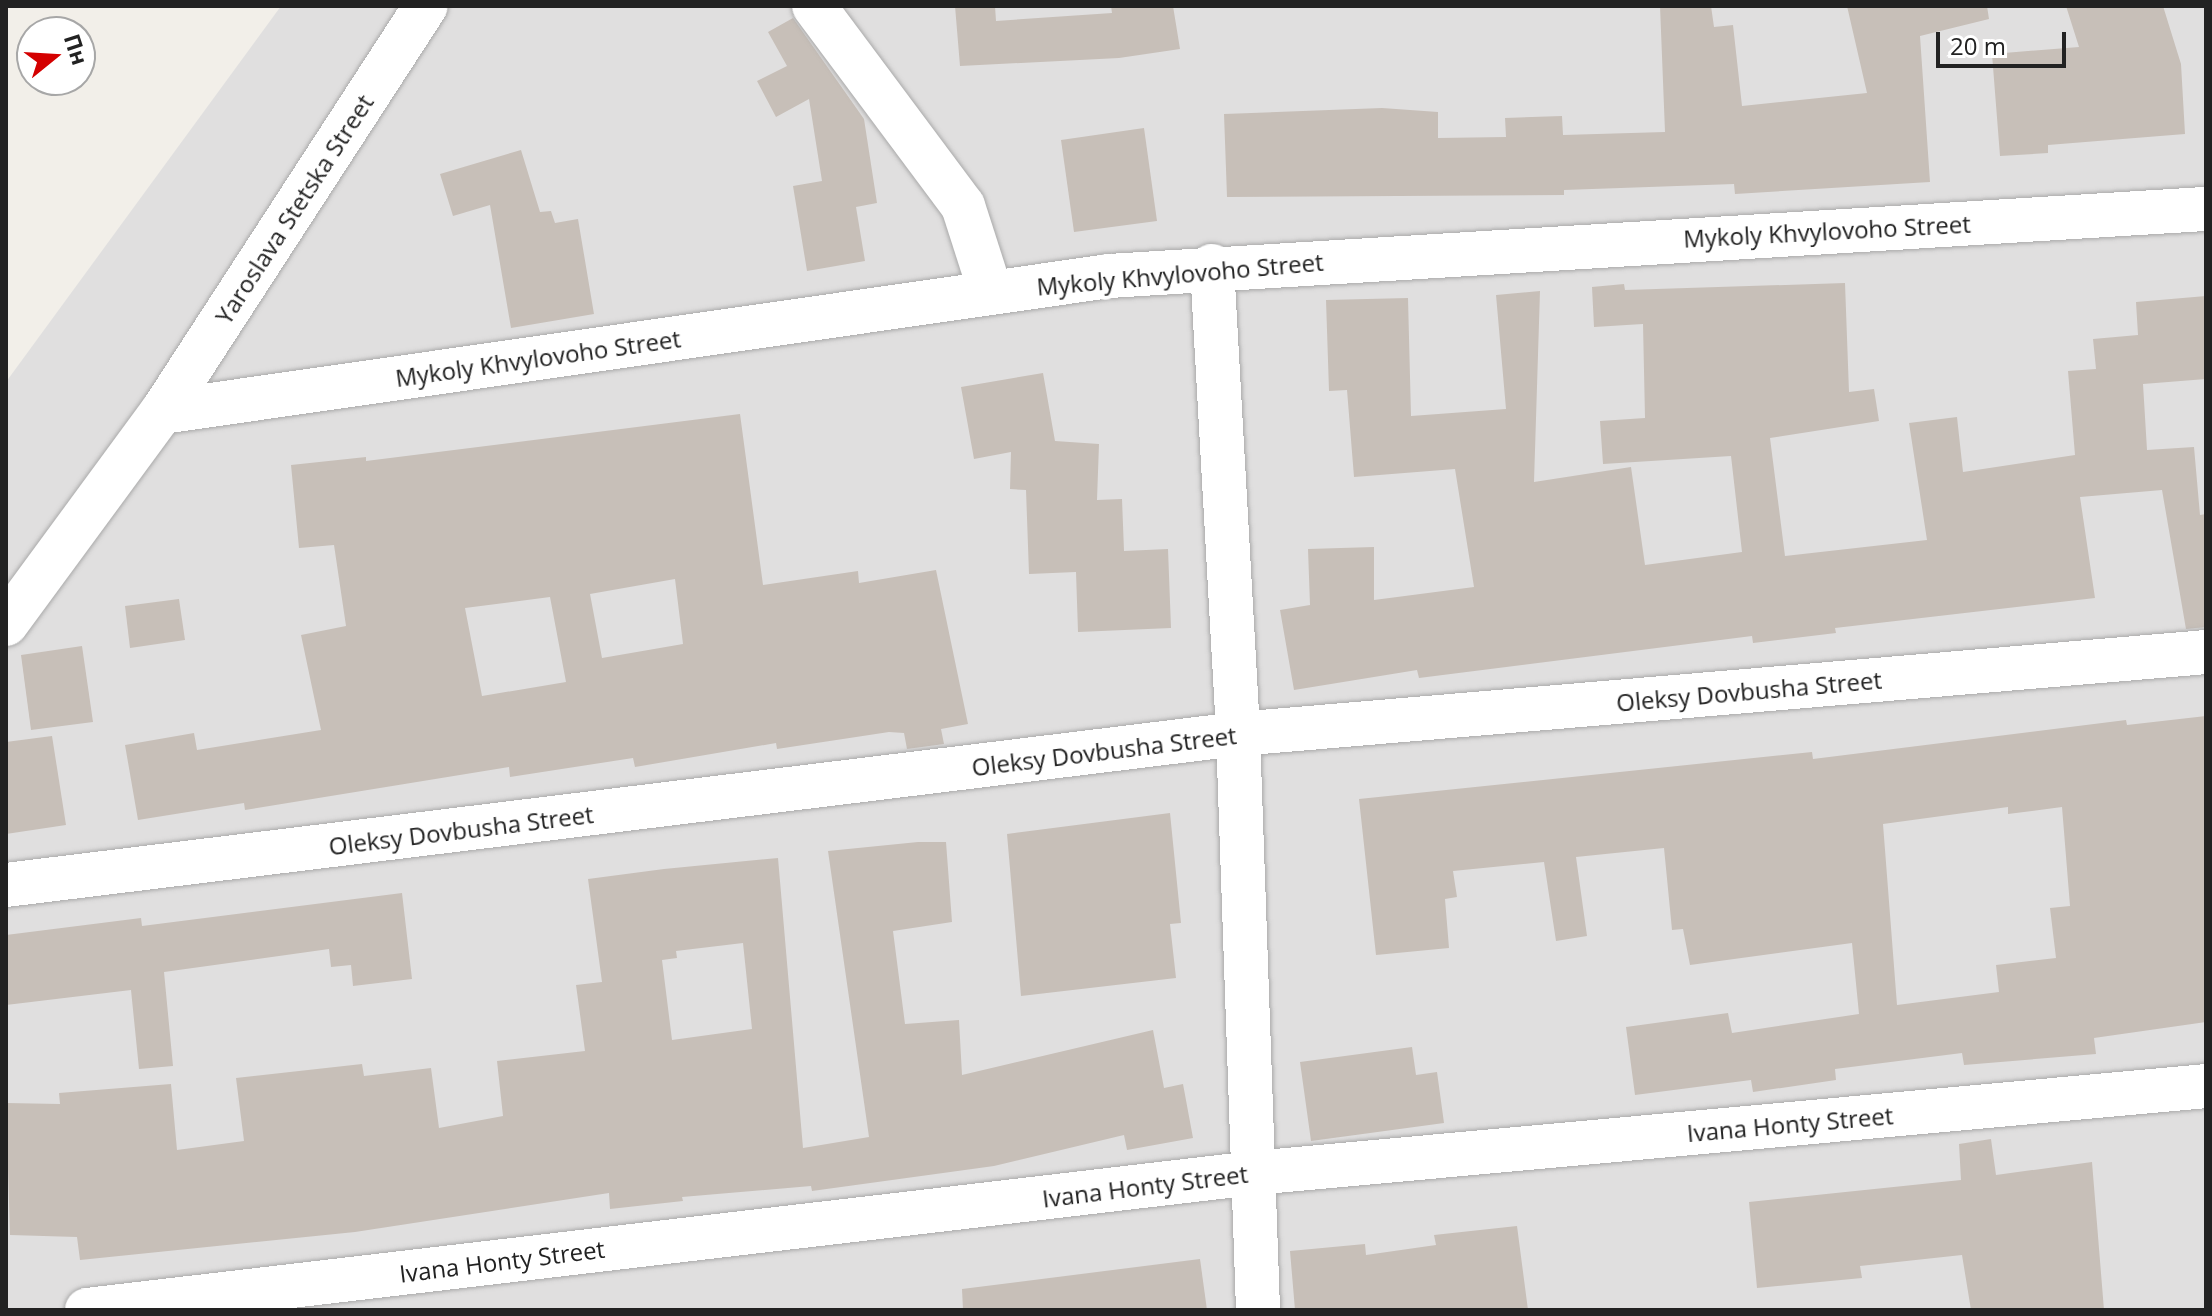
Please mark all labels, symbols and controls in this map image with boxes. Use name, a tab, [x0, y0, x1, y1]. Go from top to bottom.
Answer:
north arrow	[16, 16, 96, 96]
scale bar	[1940, 16, 2070, 66]
text: 20 m	[1950, 29, 2006, 62]
text: Пн	[58, 30, 96, 69]
street label: Yaroslava Stetska Street	[209, 89, 379, 329]
street label: Mykoly Khvylovoho Street	[1683, 209, 1971, 253]
street label: Mykoly Khvylovoho Street	[1035, 247, 1325, 301]
street label: Mykoly Khvylovoho Street	[394, 324, 682, 392]
street label: Oleksy Dovbusha Street	[1615, 665, 1883, 717]
street label: Oleksy Dovbusha Street	[970, 720, 1238, 782]
street label: Oleksy Dovbusha Street	[327, 799, 595, 861]
street label: Ivana Honty Street	[1686, 1101, 1894, 1147]
street label: Ivana Honty Street	[1041, 1159, 1249, 1213]
street label: Ivana Honty Street	[398, 1234, 606, 1288]

